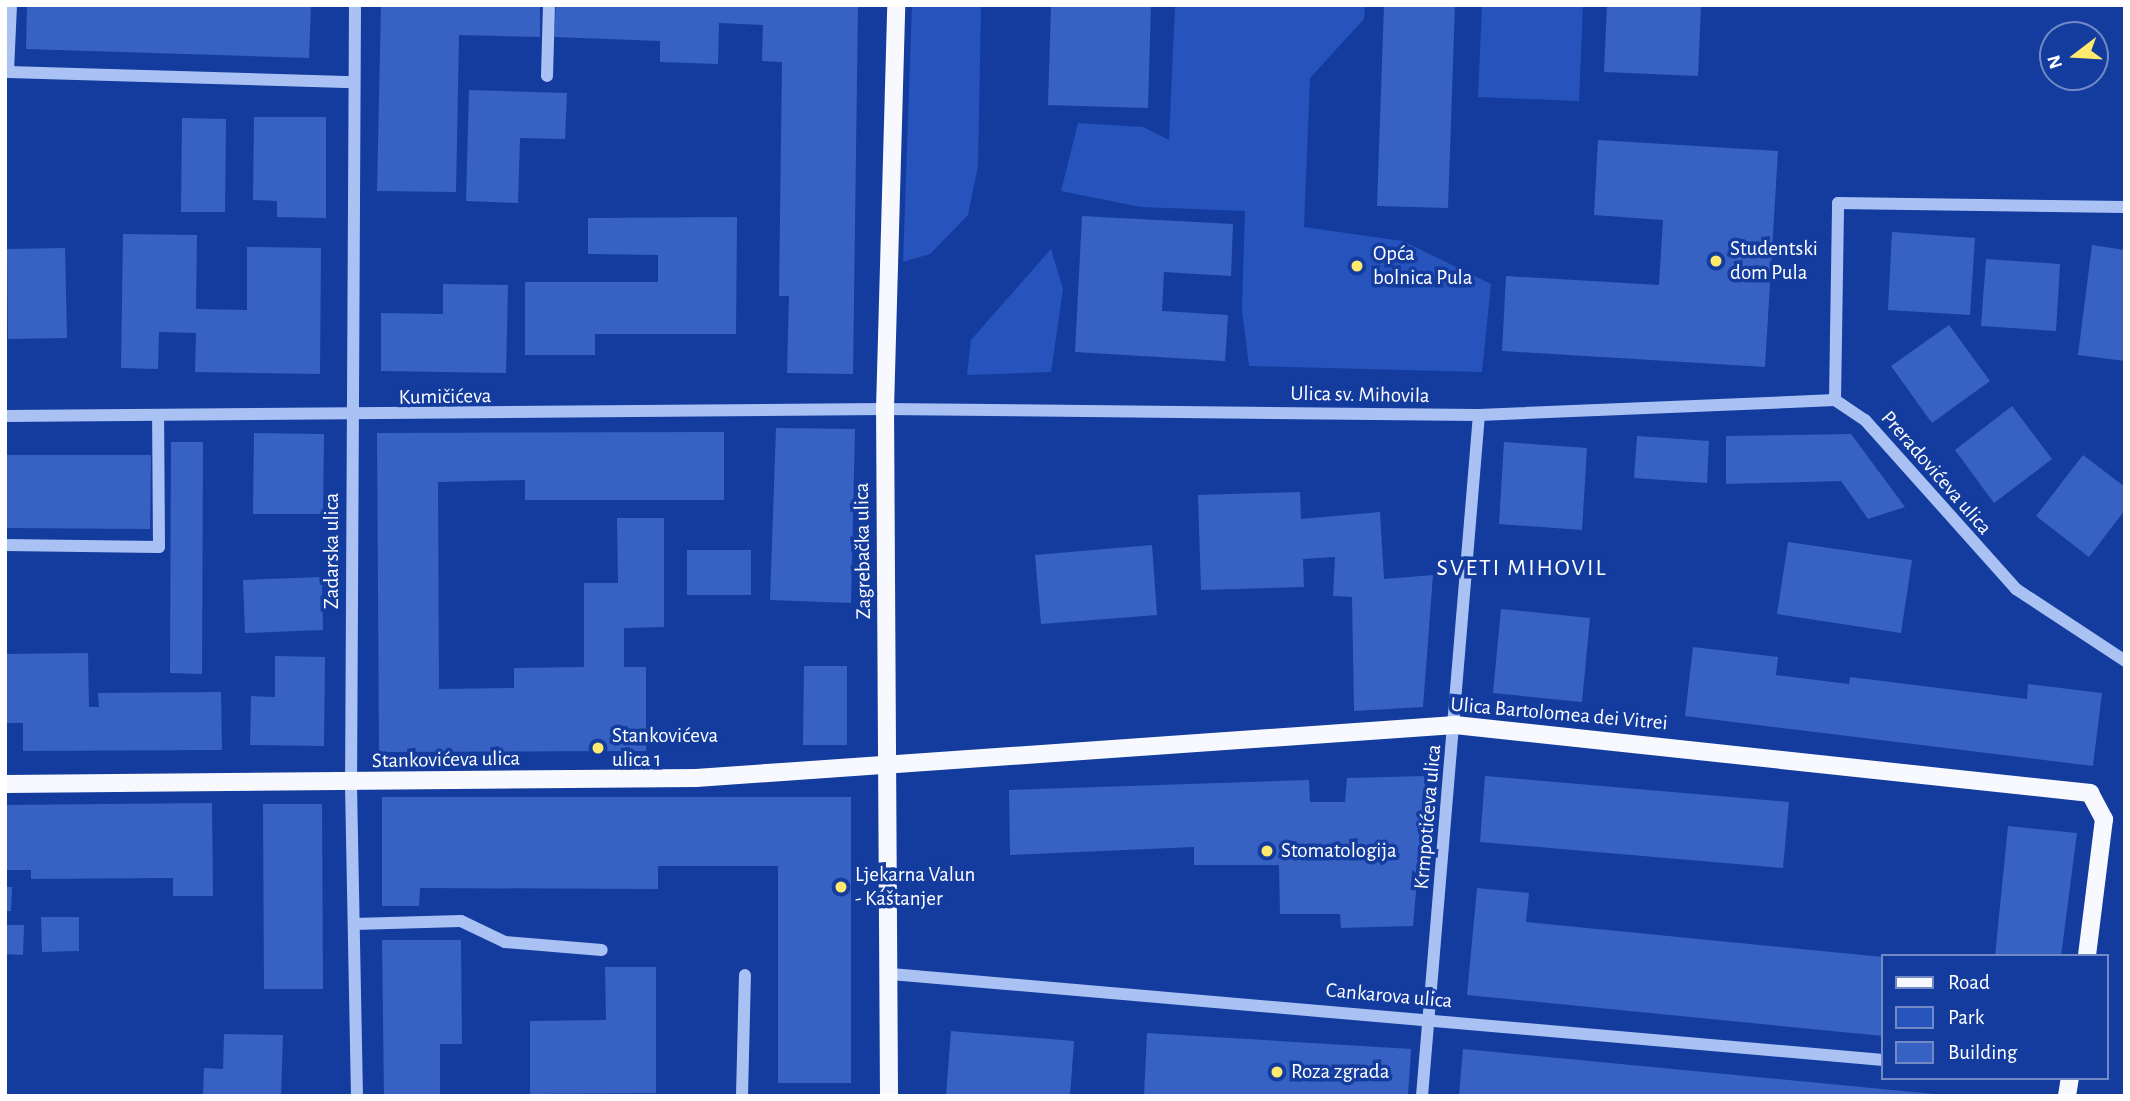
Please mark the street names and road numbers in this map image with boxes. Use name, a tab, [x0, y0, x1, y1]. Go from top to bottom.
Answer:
street label: Ulica sv. Mihovila	[1290, 381, 1430, 409]
street label: Kumičićeva	[398, 384, 492, 410]
street label: Preradovićeva ulica	[1875, 406, 1997, 540]
street label: Zagrebačka ulica	[849, 482, 877, 620]
street label: Zadarska ulica	[319, 493, 345, 609]
street label: Ulica Bartolomea dei Vitrei	[1449, 692, 1669, 736]
street label: Krmpotićeva ulica	[1409, 743, 1447, 891]
street label: Stankovićeva ulica	[372, 746, 520, 774]
street label: Cankarova ulica	[1325, 978, 1453, 1014]

